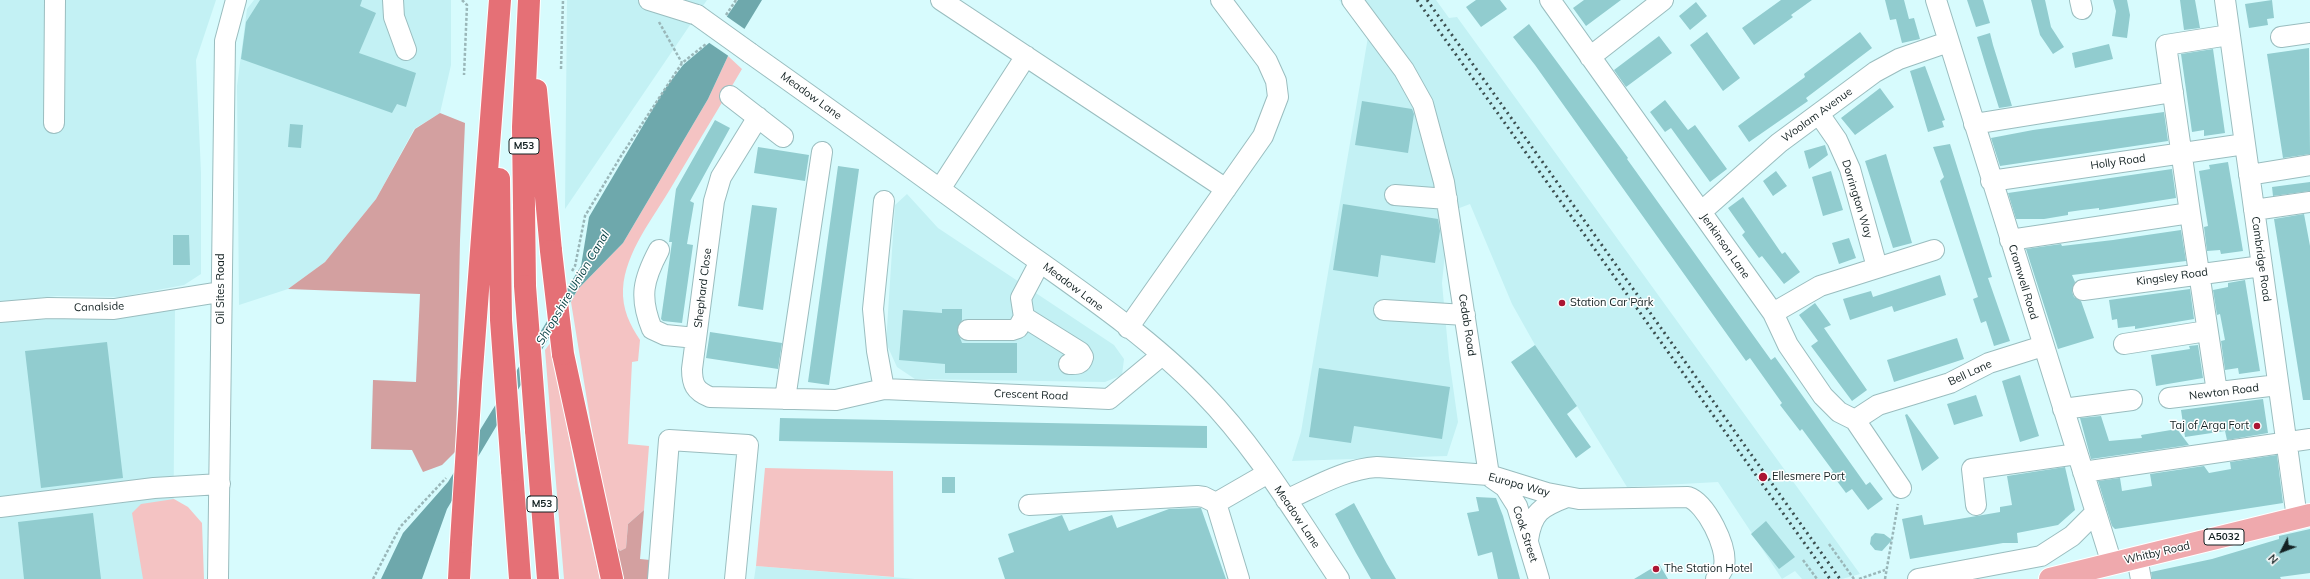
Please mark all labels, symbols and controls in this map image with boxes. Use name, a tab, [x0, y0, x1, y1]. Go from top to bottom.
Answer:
street label: Meadow Lane	[778, 69, 844, 123]
street label: Woolam Avenue	[1779, 85, 1855, 145]
road number: M53	[509, 138, 539, 154]
street label: Holly Road	[2090, 152, 2146, 172]
street label: Dorrington Way	[1839, 158, 1875, 240]
street label: Jenkinson Lane	[1698, 211, 1752, 281]
street label: Cambridge Road	[2248, 216, 2274, 302]
water label: Shropshire Union Canal	[533, 228, 613, 348]
street label: Cromwell Road	[2005, 243, 2041, 321]
street label: Shephard Close	[692, 247, 714, 329]
street label: Oil Sites Road	[214, 253, 228, 325]
street label: Meadow Lane	[1040, 260, 1106, 314]
street label: Kingsley Road	[2135, 265, 2209, 289]
street label: Cedab Road	[1456, 293, 1478, 357]
place label: Station Car Park	[1570, 296, 1653, 310]
marker: Station Car Park	[1557, 298, 1567, 308]
street label: Canalside	[74, 300, 124, 314]
street label: Bell Lane	[1946, 357, 1994, 389]
street label: Newton Road	[2188, 381, 2260, 403]
street label: Crescent Road	[994, 387, 1068, 403]
place label: Taj of Arga Fort	[2170, 419, 2249, 433]
marker: Taj of Arga Fort	[2252, 421, 2262, 431]
street label: Europa Way	[1487, 470, 1551, 500]
place label: Ellesmere Port	[1772, 470, 1845, 484]
marker: Ellesmere Port	[1757, 471, 1769, 483]
street label: Meadow Lane	[1271, 483, 1323, 551]
road number: M53	[527, 496, 557, 512]
street label: Cook Street	[1510, 504, 1540, 564]
road number: A5032	[2204, 529, 2244, 545]
north arrow	[2262, 531, 2302, 571]
street label: Whitby Road	[2123, 539, 2191, 567]
text: N	[2265, 551, 2281, 567]
place label: The Station Hotel	[1664, 562, 1752, 576]
marker: The Station Hotel	[1651, 564, 1661, 574]

